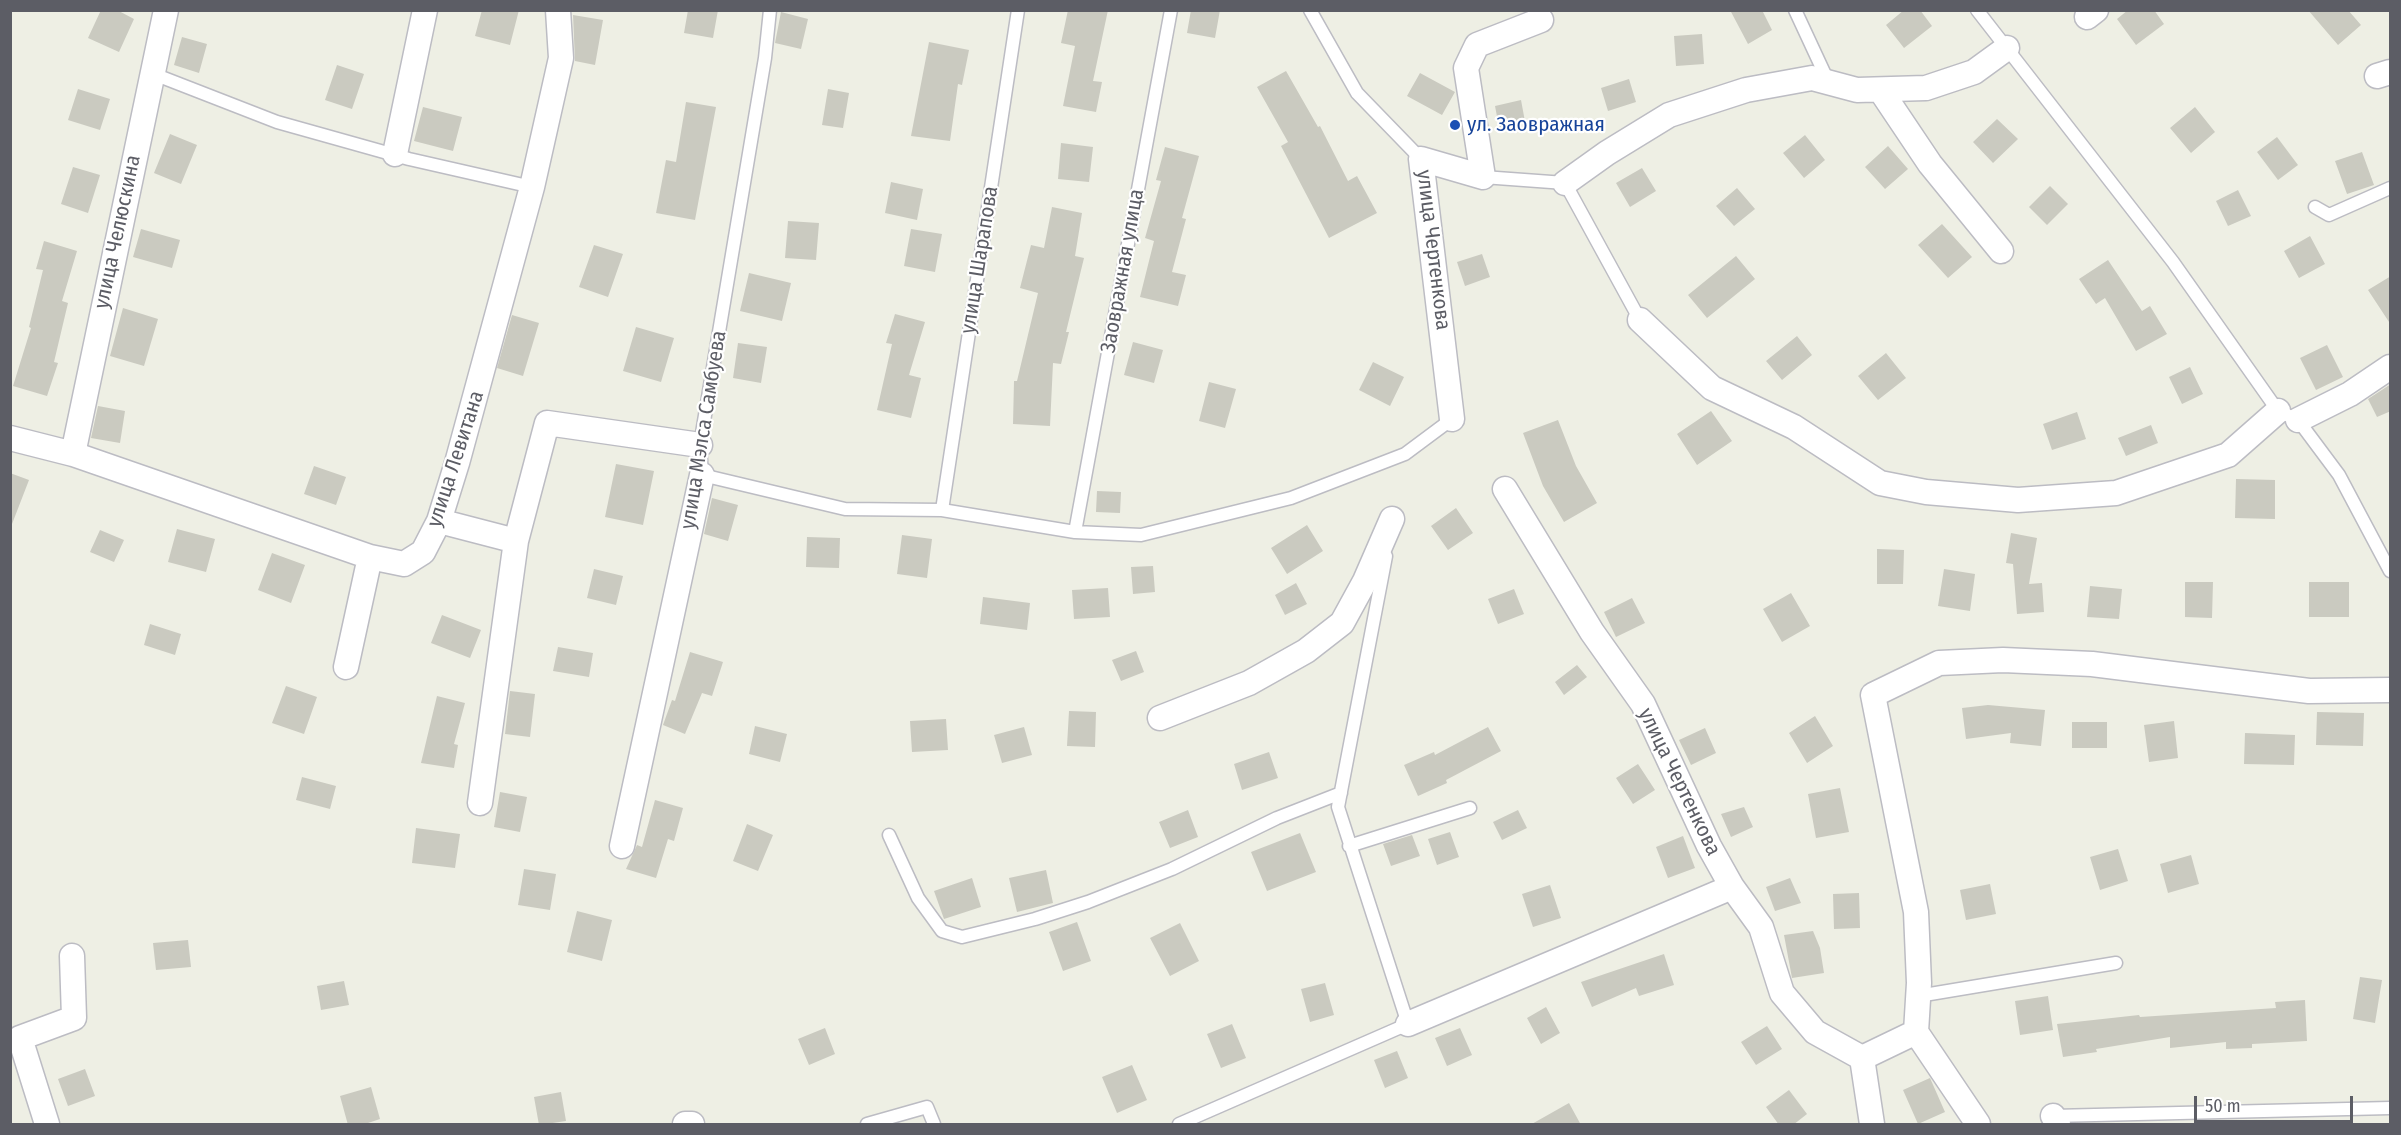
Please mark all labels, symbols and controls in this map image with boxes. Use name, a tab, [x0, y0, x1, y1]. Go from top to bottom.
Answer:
place label: ул. Заовражная	[1467, 112, 1605, 138]
marker: ул. Заовражная	[1448, 118, 1462, 132]
street label: улица Челюскина	[89, 153, 147, 311]
street label: улица Чертенкова	[1411, 169, 1455, 331]
street label: улица Шарапова	[956, 184, 1004, 336]
street label: Заовражная улица	[1096, 187, 1150, 355]
street label: улица Мэлса Самбуева	[676, 329, 732, 531]
street label: улица Левитана	[422, 388, 490, 530]
street label: улица Чертенкова	[1632, 704, 1726, 860]
scale bar	[2197, 1084, 2356, 1122]
text: 50 m	[2205, 1095, 2241, 1117]

